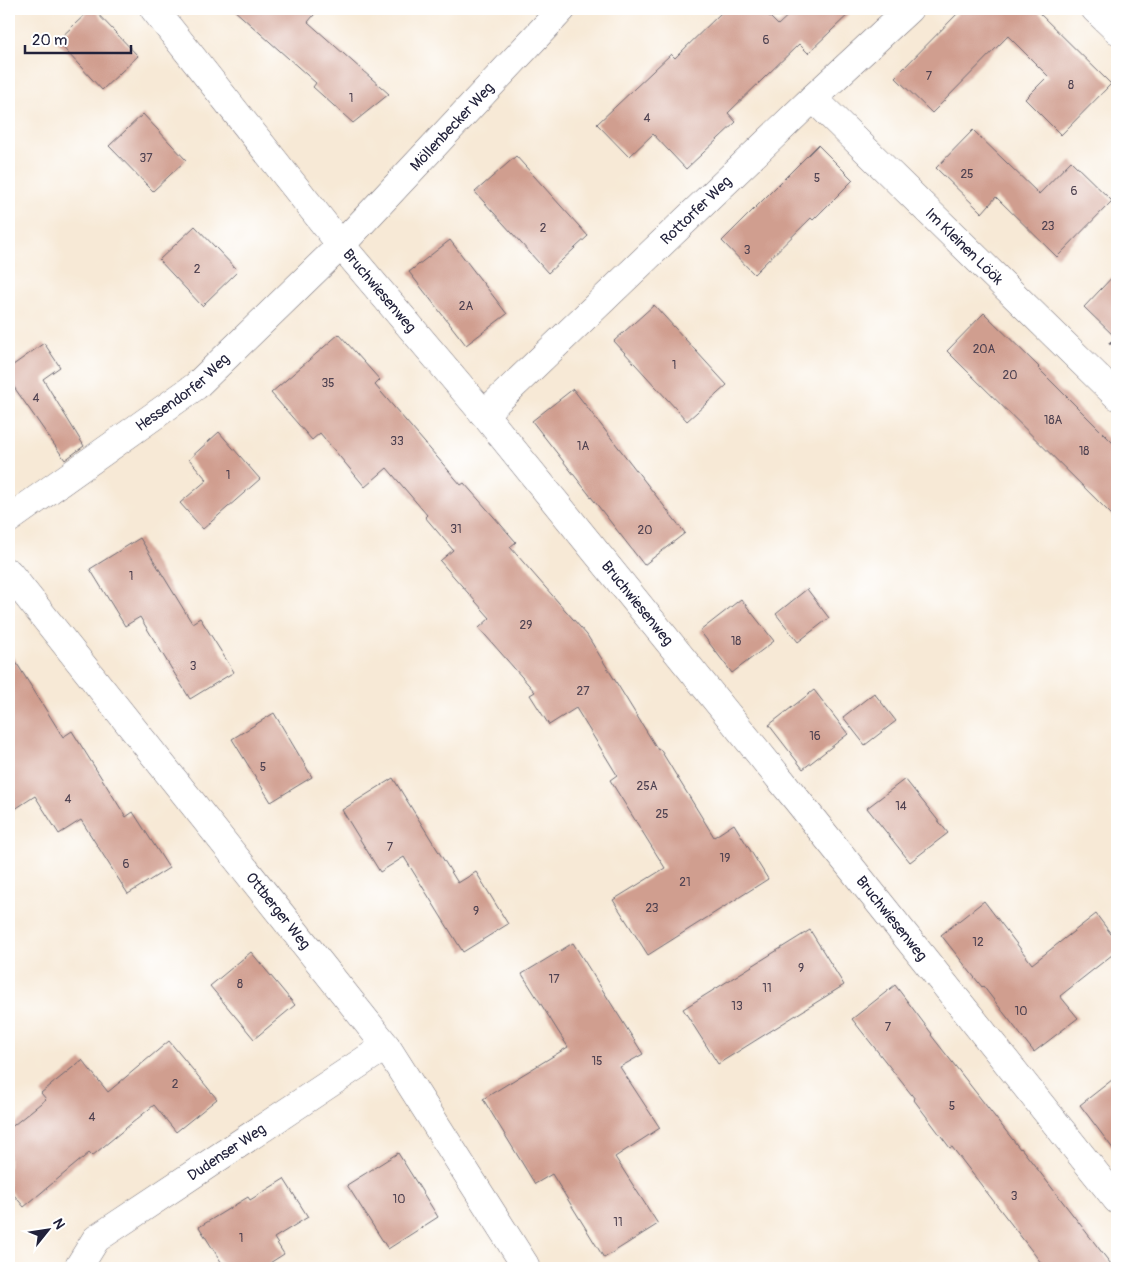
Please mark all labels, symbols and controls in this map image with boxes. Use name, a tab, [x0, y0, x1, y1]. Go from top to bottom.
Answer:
scale bar	[25, 22, 131, 54]
text: 20 m	[32, 31, 67, 50]
house number: 6	[763, 33, 770, 48]
house number: 7	[926, 69, 933, 84]
street label: Möllenbecker Weg	[406, 78, 498, 175]
house number: 8	[1068, 78, 1074, 93]
house number: 1	[349, 91, 353, 106]
house number: 4	[644, 111, 651, 126]
house number: 37	[139, 151, 153, 166]
house number: 25	[960, 167, 974, 182]
house number: 5	[814, 171, 820, 186]
street label: Rottorfer Weg	[657, 172, 736, 249]
house number: 6	[1071, 184, 1078, 199]
street label: Im Kleinen Löök	[921, 204, 1008, 289]
house number: 23	[1041, 219, 1055, 234]
house number: 2	[540, 221, 547, 236]
house number: 3	[744, 243, 751, 258]
street label: Bruchwiesenweg	[339, 245, 420, 336]
house number: 2	[194, 262, 201, 277]
house number: 2A	[459, 299, 473, 314]
house number: 20A	[973, 342, 996, 357]
street label: Hessendorfer Weg	[132, 349, 233, 435]
house number: 1	[672, 358, 676, 373]
house number: 20	[1003, 368, 1017, 383]
house number: 35	[321, 376, 335, 391]
house number: 4	[33, 391, 40, 406]
house number: 18A	[1044, 413, 1062, 428]
house number: 33	[390, 434, 404, 449]
house number: 1A	[577, 439, 589, 454]
house number: 18	[1079, 444, 1089, 459]
house number: 1	[226, 468, 230, 483]
house number: 31	[450, 522, 462, 537]
house number: 20	[638, 523, 652, 538]
street label: Bruchwiesenweg	[597, 557, 677, 649]
house number: 1	[129, 569, 133, 584]
house number: 29	[520, 618, 532, 633]
house number: 18	[731, 634, 741, 649]
house number: 3	[190, 659, 197, 674]
house number: 27	[576, 684, 590, 699]
house number: 16	[809, 729, 821, 744]
house number: 5	[260, 760, 266, 775]
house number: 25A	[636, 779, 658, 794]
house number: 4	[65, 792, 72, 807]
house number: 14	[895, 799, 907, 814]
house number: 25	[655, 807, 669, 822]
house number: 7	[387, 840, 394, 855]
house number: 19	[720, 851, 730, 866]
house number: 6	[123, 857, 130, 872]
street label: Ottberger Weg	[242, 868, 315, 953]
street label: Bruchwiesenweg	[852, 872, 931, 965]
house number: 21	[679, 875, 691, 890]
house number: 23	[645, 901, 659, 916]
house number: 9	[473, 904, 479, 919]
house number: 12	[972, 935, 984, 950]
house number: 9	[798, 961, 804, 976]
house number: 17	[548, 972, 560, 987]
house number: 8	[237, 977, 243, 992]
house number: 11	[762, 981, 772, 996]
house number: 13	[731, 999, 743, 1014]
house number: 10	[1015, 1004, 1027, 1019]
house number: 7	[885, 1020, 892, 1035]
house number: 15	[591, 1054, 603, 1069]
house number: 2	[172, 1077, 179, 1092]
house number: 5	[949, 1099, 955, 1114]
house number: 4	[89, 1110, 96, 1125]
street label: Dudenser Weg	[184, 1119, 269, 1185]
house number: 3	[1011, 1189, 1018, 1204]
house number: 10	[393, 1192, 405, 1207]
north arrow	[22, 1204, 72, 1254]
text: N	[49, 1215, 69, 1232]
house number: 11	[613, 1215, 623, 1230]
house number: 1	[239, 1231, 243, 1246]

